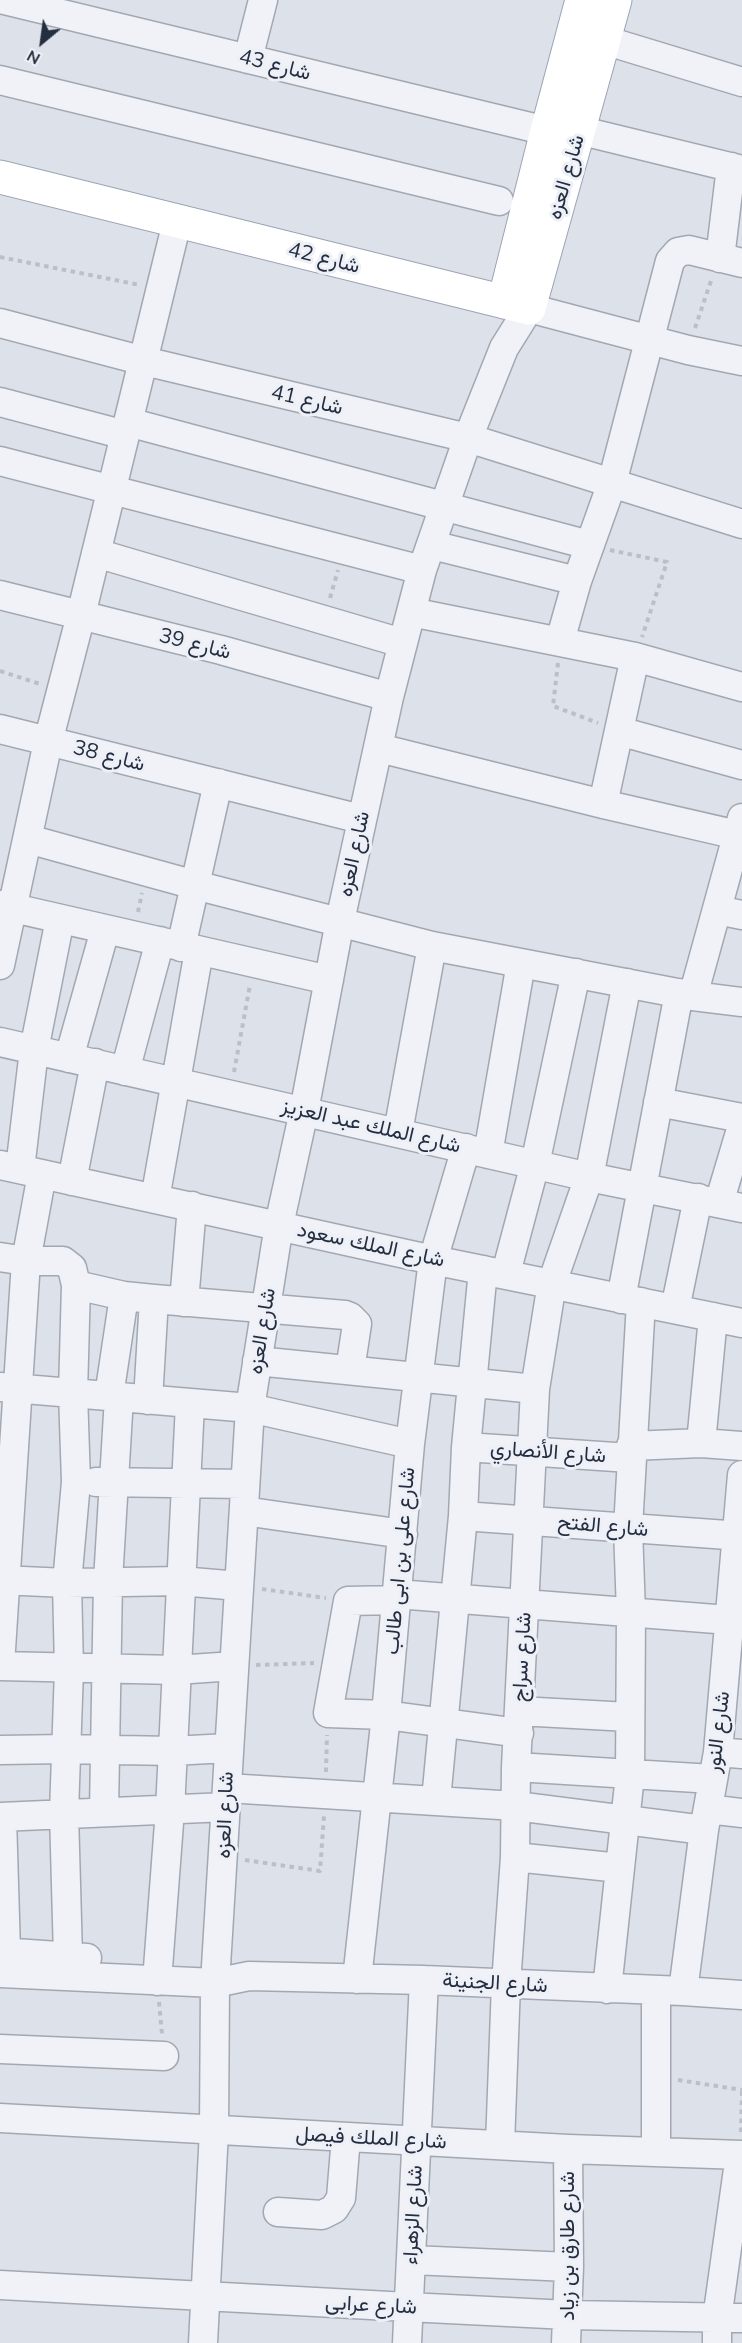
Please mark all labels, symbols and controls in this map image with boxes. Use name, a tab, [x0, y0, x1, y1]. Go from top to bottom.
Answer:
north arrow	[12, 12, 72, 72]
street label: شارع 43	[237, 44, 313, 86]
text: N	[23, 46, 43, 69]
street label: شارع العزه	[542, 132, 590, 222]
street label: شارع 42	[286, 237, 362, 279]
street label: شارع 41	[269, 380, 345, 420]
street label: شارع 39	[157, 623, 233, 665]
street label: شارع 38	[71, 735, 147, 777]
street label: شارع العزه	[333, 809, 375, 899]
street label: شارع الملك عبد العزيز	[279, 1093, 463, 1159]
street label: شارع الملك سعود	[295, 1217, 447, 1273]
street label: شارع العزه	[243, 1286, 281, 1376]
street label: شارع الأنصاري	[489, 1435, 607, 1469]
street label: شارع على بن ابى طالب	[379, 1466, 421, 1656]
street label: شارع الفتح	[557, 1509, 649, 1543]
street label: شارع سراج	[507, 1611, 537, 1703]
street label: شارع النور	[700, 1690, 736, 1774]
street label: شارع العزه	[211, 1771, 239, 1859]
street label: شارع الجنينة	[442, 1968, 548, 1998]
street label: شارع الملك فيصل	[295, 2121, 447, 2155]
street label: شارع الزهراء	[398, 2165, 428, 2265]
street label: شارع طارق بن زياد	[555, 2171, 581, 2321]
street label: شارع عرابى	[324, 2290, 418, 2320]

